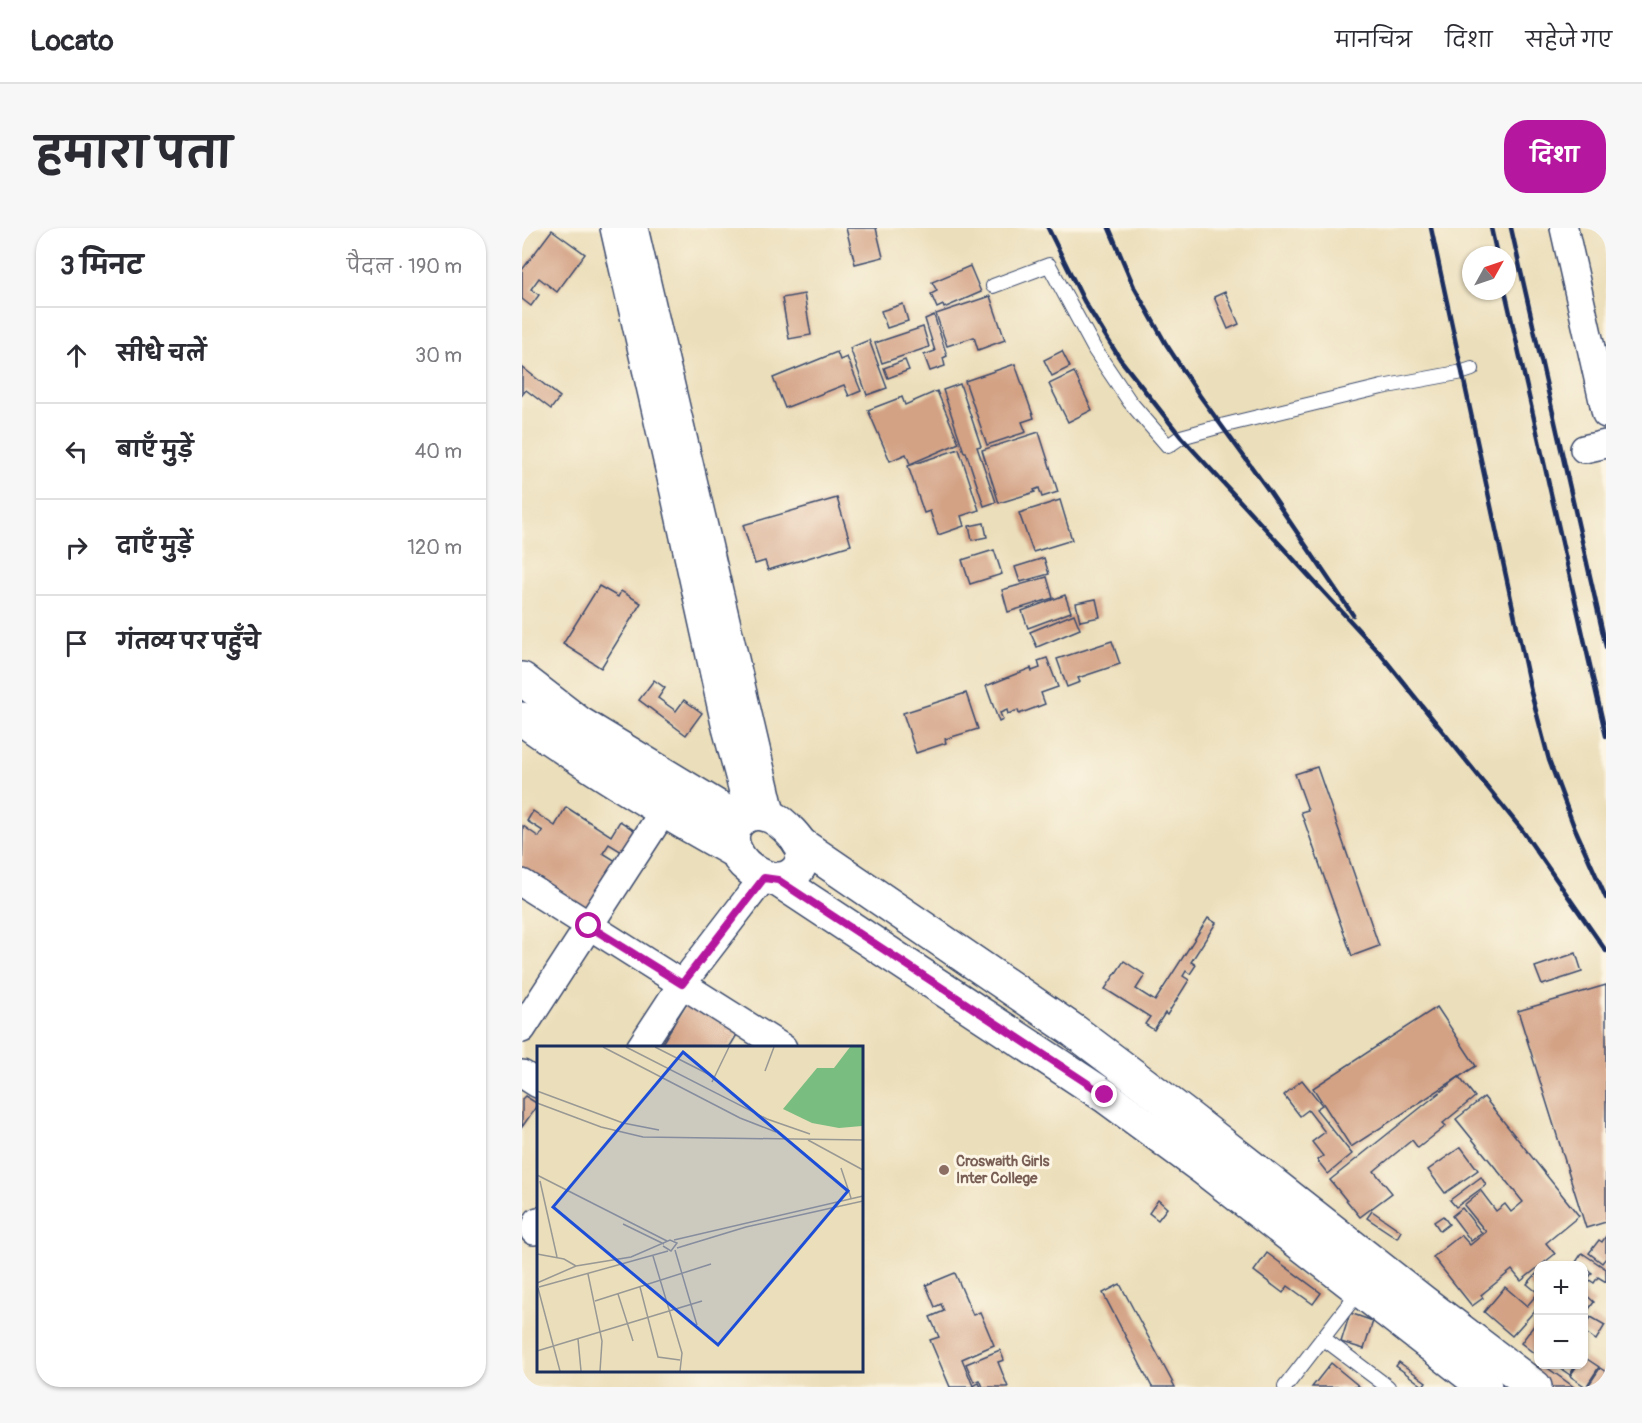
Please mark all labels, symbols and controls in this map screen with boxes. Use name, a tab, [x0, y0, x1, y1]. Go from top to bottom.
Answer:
text: Locato	[30, 24, 114, 59]
text: मानचित्र	[1335, 27, 1412, 54]
text: दिशा	[1445, 27, 1493, 54]
text: सहेजे गए	[1526, 27, 1612, 54]
button: दिशा	[1504, 120, 1606, 193]
text: हमारा पता	[36, 128, 232, 180]
north arrow	[1462, 246, 1516, 300]
text: 3 मिनट	[60, 250, 143, 282]
text: पैदल · 190 m	[347, 254, 462, 279]
icon: ahead	[60, 339, 93, 372]
text: सीधे चलें	[117, 340, 206, 368]
text: 30 m	[415, 343, 462, 368]
icon: left	[60, 435, 93, 468]
text: बाएँ मुड़ें	[117, 436, 193, 464]
text: 40 m	[415, 439, 462, 464]
icon: right	[60, 531, 93, 564]
text: दाएँ मुड़ें	[117, 532, 193, 560]
text: 120 m	[407, 535, 462, 560]
icon: arrive	[60, 627, 93, 660]
text: गंतव्य पर पहुँचे	[117, 628, 260, 656]
route start	[575, 912, 601, 938]
inset map	[537, 1046, 862, 1372]
route end	[1091, 1081, 1117, 1107]
place label: Croswaith Girls Inter College	[956, 1152, 1050, 1188]
marker: Croswaith Girls Inter College	[937, 1163, 951, 1177]
map controls	[1534, 1261, 1588, 1369]
button: +	[1534, 1261, 1588, 1315]
button: −	[1534, 1315, 1588, 1369]

